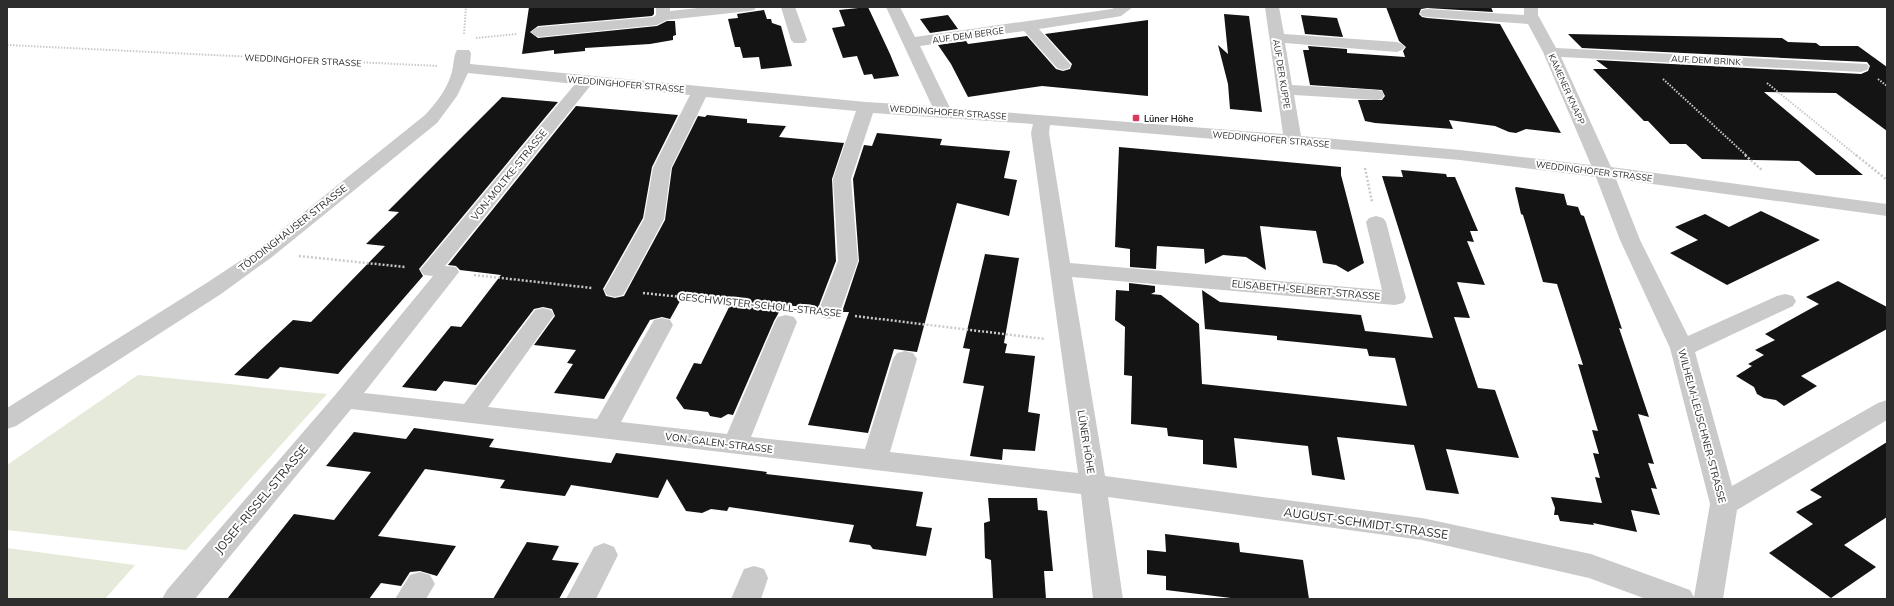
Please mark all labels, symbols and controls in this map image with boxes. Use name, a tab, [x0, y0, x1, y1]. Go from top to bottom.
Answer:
street label: AUF DEM BERGE	[932, 25, 1004, 45]
street label: AUF DER KUPPE	[1271, 38, 1293, 110]
street label: WEDDINGHOFER STRASSE	[244, 51, 362, 69]
street label: KAMENER KNAPP	[1546, 52, 1588, 126]
street label: AUF DEM BRINK	[1671, 53, 1741, 67]
street label: WEDDINGHOFER STRASSE	[567, 73, 685, 95]
street label: WEDDINGHOFER STRASSE	[889, 102, 1007, 122]
marker: Lüner Höhe	[1131, 113, 1141, 123]
place label: Lüner Höhe	[1144, 113, 1193, 124]
street label: VON-MOLTKE-STRASSE	[468, 127, 550, 223]
street label: WEDDINGHOFER STRASSE	[1212, 128, 1330, 150]
street label: WEDDINGHOFER STRASSE	[1535, 158, 1653, 184]
street label: TÖDDINGHAUSER STRASSE	[236, 182, 350, 274]
street label: ELISABETH-SELBERT-STRASSE	[1231, 277, 1381, 303]
street label: GESCHWISTER-SCHOLL-STRASSE	[678, 290, 842, 320]
street label: WILHELM-LEUSCHNER-STRASSE	[1675, 347, 1729, 505]
street label: LÜNER HÖHE	[1075, 409, 1097, 475]
street label: VON-GALEN-STRASSE	[664, 430, 774, 456]
street label: JOSEF-RISSEL-STRASSE	[211, 442, 311, 556]
street label: AUGUST-SCHMIDT-STRASSE	[1283, 504, 1449, 542]

